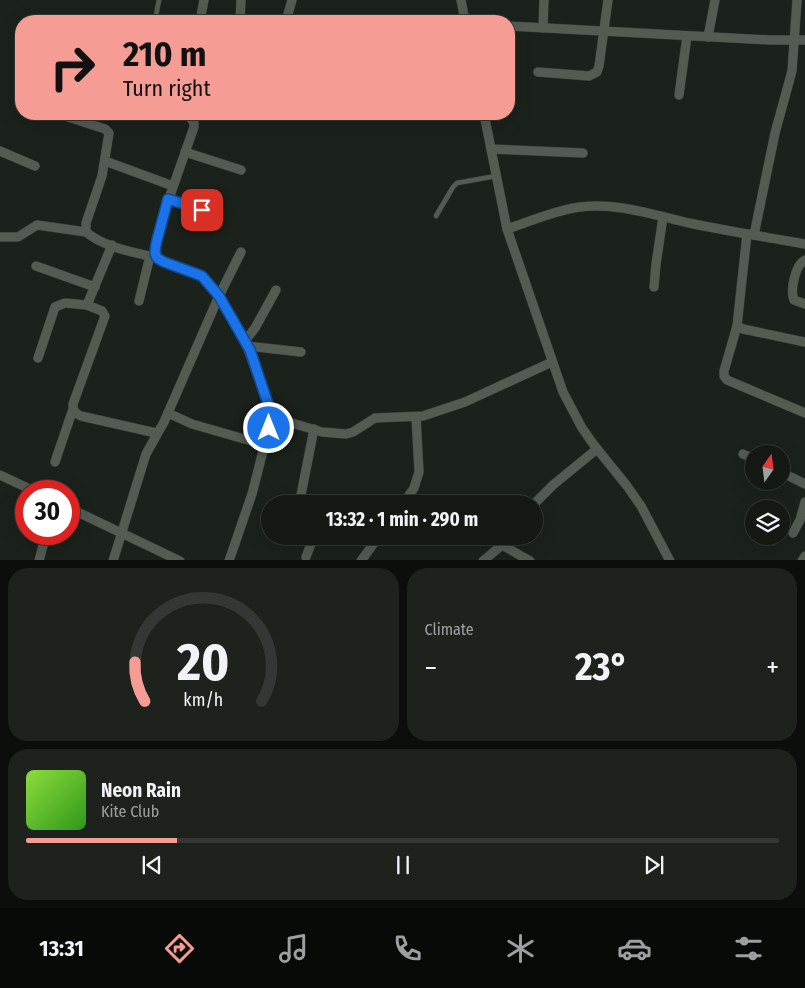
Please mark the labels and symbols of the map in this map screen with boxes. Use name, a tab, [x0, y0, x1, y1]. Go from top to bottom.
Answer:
pin	[181, 189, 223, 231]
position arrow	[242, 401, 294, 453]
north arrow	[745, 445, 790, 490]
speed limit sign: 30	[15, 480, 80, 545]

